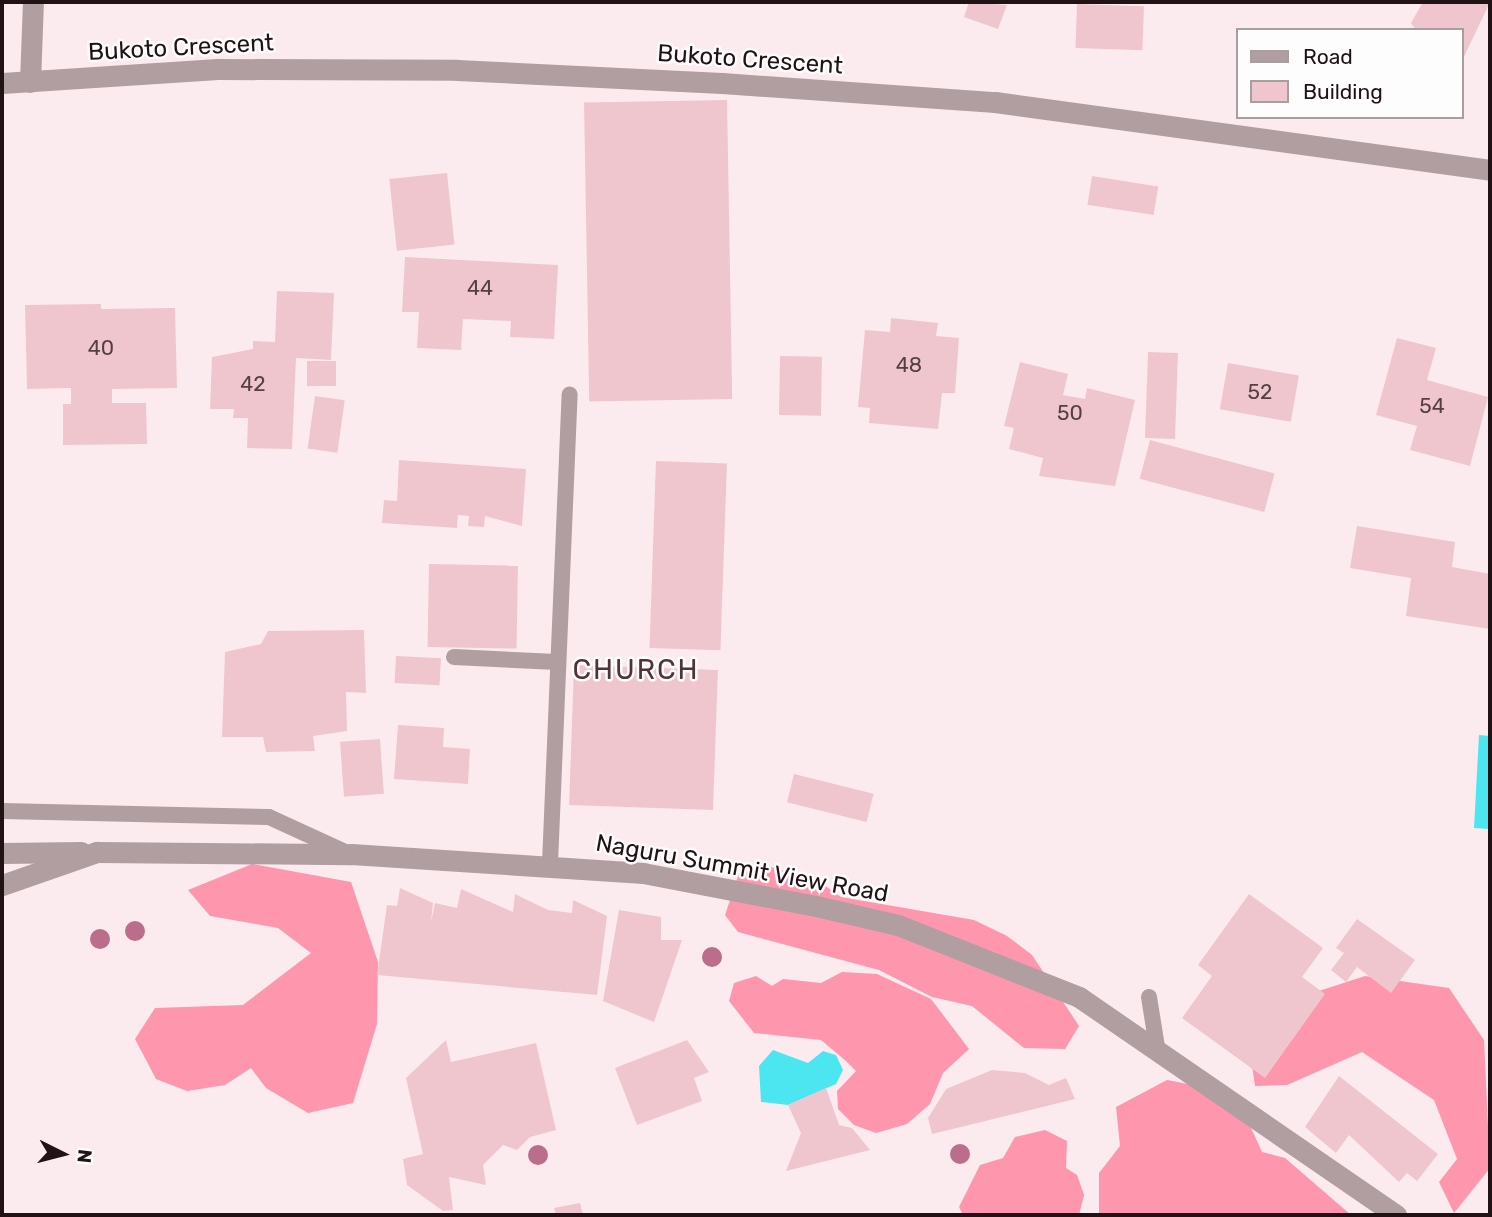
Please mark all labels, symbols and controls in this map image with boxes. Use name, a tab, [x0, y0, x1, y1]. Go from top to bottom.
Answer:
legend	[1236, 28, 1464, 119]
street label: Bukoto Crescent	[87, 29, 275, 67]
street label: Bukoto Crescent	[656, 39, 844, 81]
text: Road	[1303, 44, 1353, 69]
text: Building	[1303, 79, 1383, 104]
house number: 44	[467, 275, 493, 301]
house number: 40	[88, 335, 114, 361]
house number: 48	[896, 352, 922, 378]
house number: 42	[240, 371, 266, 397]
house number: 52	[1248, 379, 1272, 405]
house number: 54	[1419, 393, 1445, 419]
house number: 50	[1057, 400, 1083, 426]
district label: CHURCH	[573, 653, 699, 687]
street label: Naguru Summit View Road	[593, 829, 891, 909]
north arrow	[28, 1119, 98, 1189]
text: N	[72, 1148, 97, 1164]

